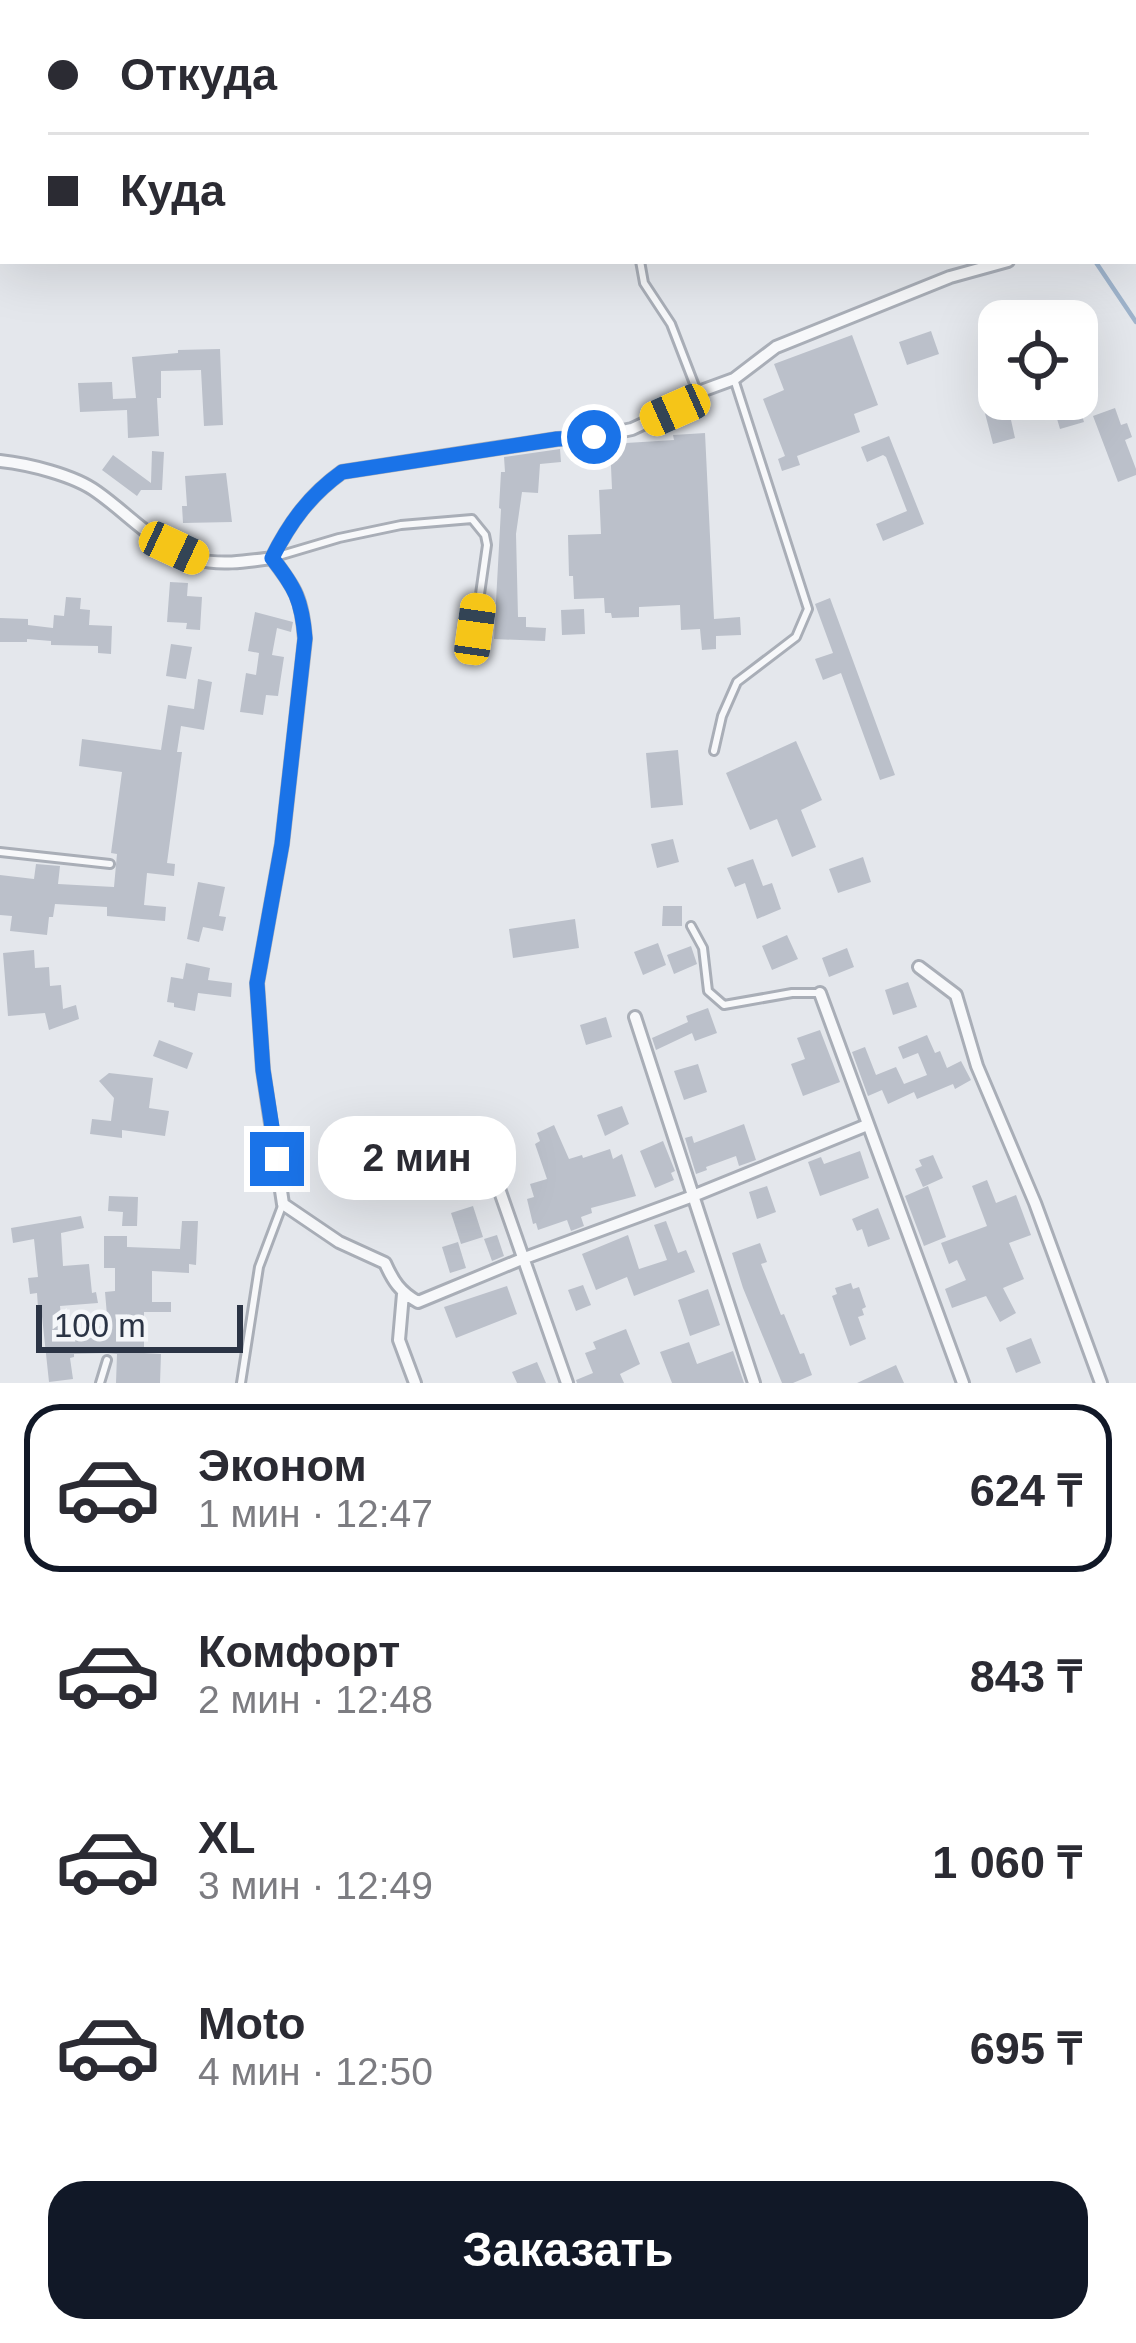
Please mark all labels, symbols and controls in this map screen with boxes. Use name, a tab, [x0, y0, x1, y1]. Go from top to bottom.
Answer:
text: Откуда	[120, 49, 277, 100]
text: Куда	[120, 165, 225, 216]
map controls	[978, 300, 1098, 420]
button: locate	[978, 300, 1098, 420]
car	[635, 379, 715, 441]
route start	[567, 410, 621, 464]
car	[134, 516, 214, 580]
car	[452, 591, 498, 667]
callout: 2 мин	[319, 1117, 517, 1201]
route end	[250, 1132, 304, 1186]
text: 2 мин	[363, 1136, 471, 1179]
scale bar	[36, 1299, 243, 1352]
text: 100 m	[54, 1307, 146, 1344]
icon: car	[54, 1434, 162, 1542]
text: Эконом	[198, 1440, 367, 1491]
text: 624 ₸	[970, 1465, 1082, 1516]
text: 1 мин · 12:47	[198, 1492, 433, 1535]
icon: car	[54, 1620, 162, 1728]
text: Комфорт	[198, 1626, 400, 1677]
text: 843 ₸	[970, 1651, 1082, 1702]
text: 2 мин · 12:48	[198, 1678, 433, 1721]
icon: car	[54, 1806, 162, 1914]
text: XL	[198, 1812, 256, 1863]
text: 1 060 ₸	[932, 1837, 1082, 1888]
text: 3 мин · 12:49	[198, 1864, 433, 1907]
icon: car	[54, 1992, 162, 2100]
text: Moto	[198, 1998, 305, 2049]
text: 695 ₸	[970, 2023, 1082, 2074]
text: 4 мин · 12:50	[198, 2050, 433, 2093]
button: Заказать	[48, 2181, 1088, 2319]

